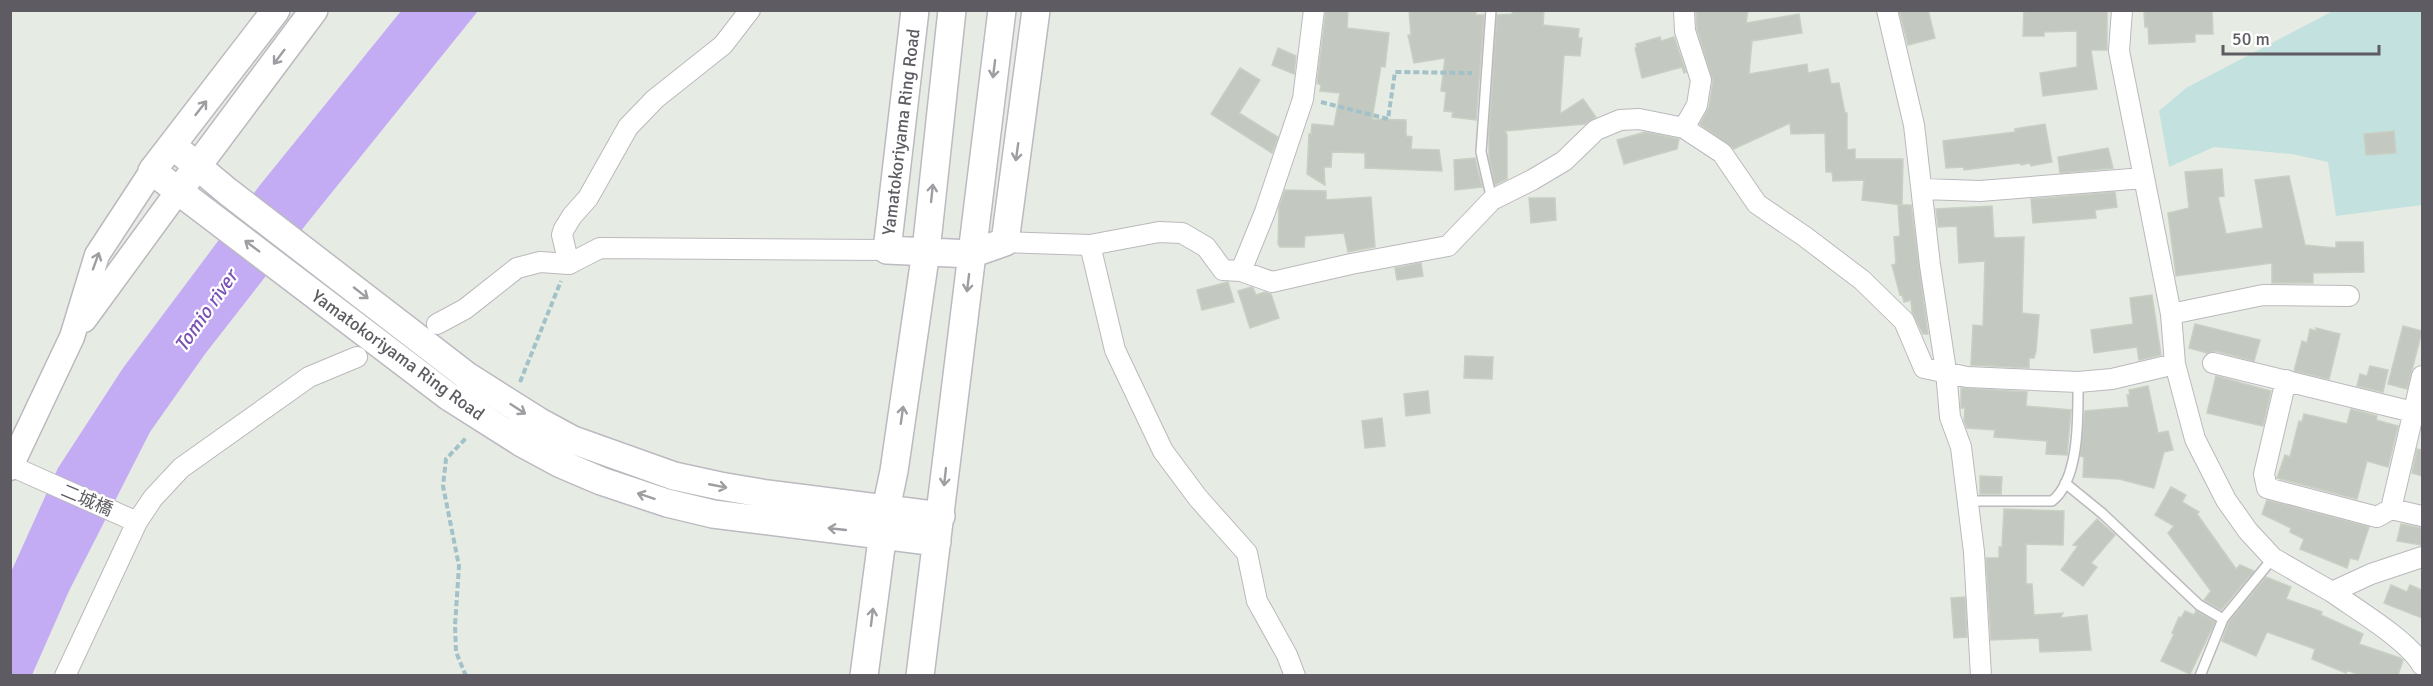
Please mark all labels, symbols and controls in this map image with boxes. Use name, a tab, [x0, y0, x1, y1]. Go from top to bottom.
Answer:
scale bar	[2223, 18, 2379, 56]
street label: Yamatokoriyama Ring Road	[877, 27, 925, 237]
text: 50 m	[2232, 28, 2270, 50]
one-way arrow	[273, 49, 285, 65]
one-way arrow	[989, 58, 1000, 78]
one-way arrow	[194, 100, 207, 116]
one-way arrow	[1012, 141, 1023, 161]
one-way arrow	[927, 184, 938, 203]
one-way arrow	[245, 240, 261, 253]
one-way arrow	[91, 252, 102, 271]
water label: Tomio river	[169, 263, 245, 357]
one-way arrow	[962, 272, 973, 292]
street label: Yamatokoriyama Ring Road	[307, 285, 489, 425]
one-way arrow	[352, 287, 368, 300]
one-way arrow	[509, 402, 526, 415]
one-way arrow	[897, 405, 908, 425]
one-way arrow	[939, 466, 950, 486]
street label: 二城橋	[58, 479, 116, 521]
one-way arrow	[708, 481, 727, 492]
one-way arrow	[637, 490, 656, 501]
one-way arrow	[828, 523, 848, 534]
one-way arrow	[866, 608, 877, 628]

